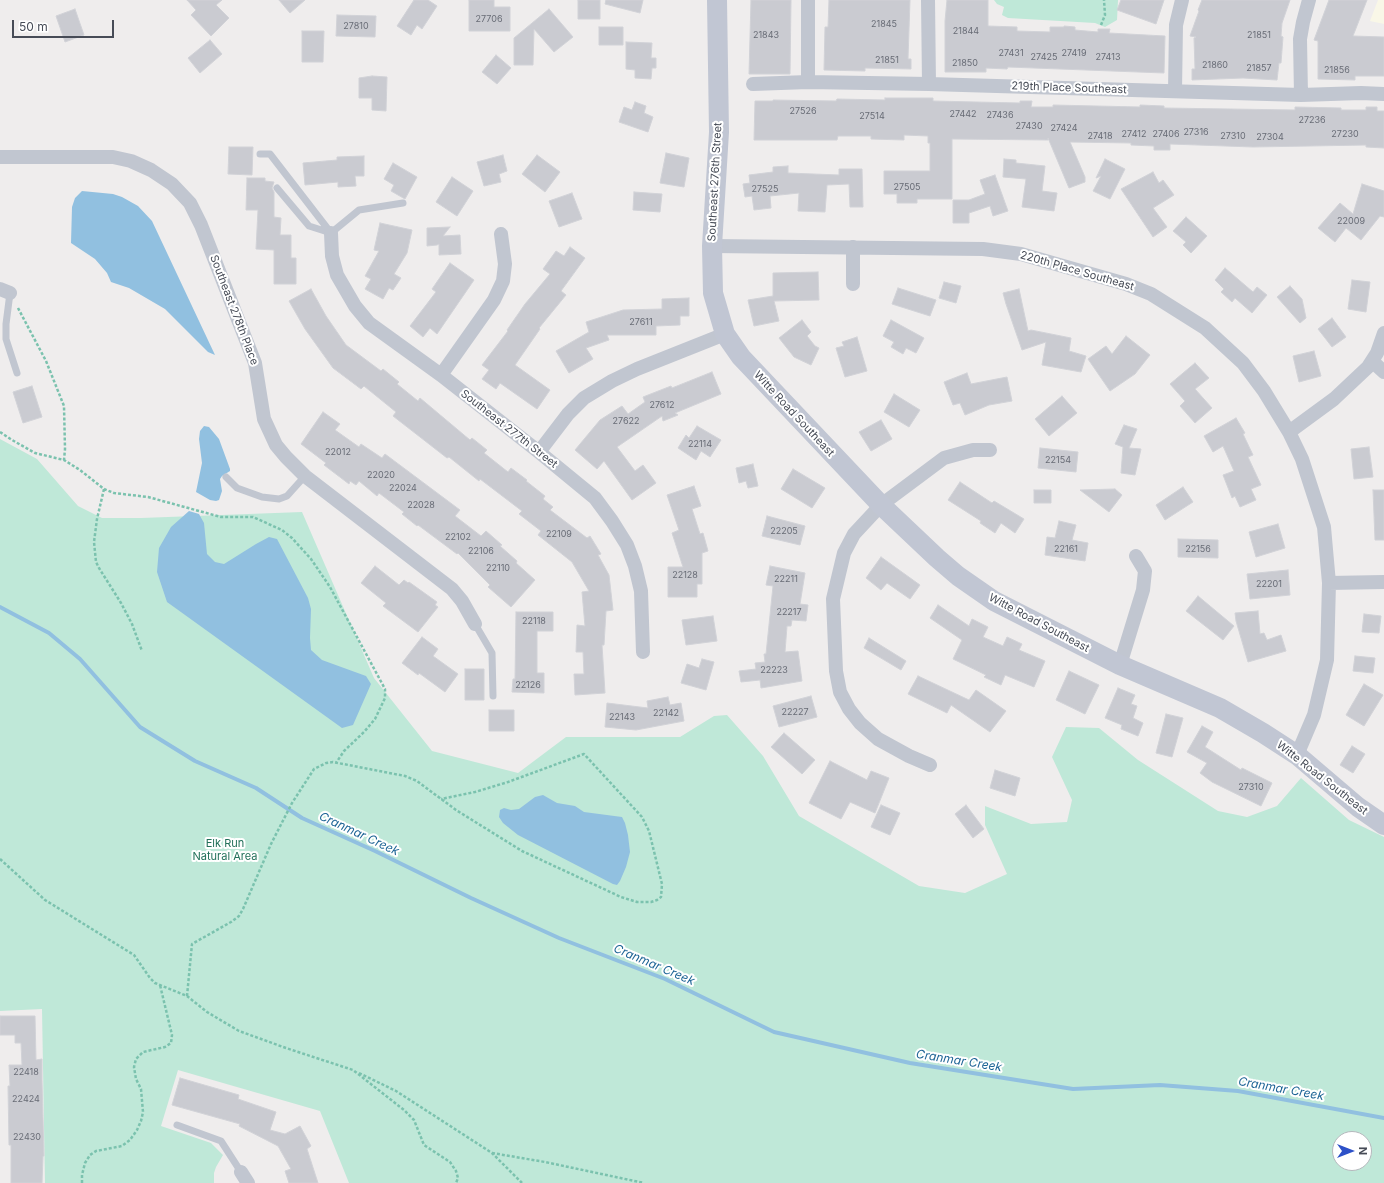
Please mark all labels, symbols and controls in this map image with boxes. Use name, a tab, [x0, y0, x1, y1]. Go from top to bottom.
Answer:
scale bar	[14, 12, 116, 38]
house number: 27706	[476, 14, 502, 24]
text: 50 m	[19, 19, 48, 34]
house number: 21845	[871, 19, 897, 29]
house number: 27810	[343, 21, 369, 31]
house number: 21844	[953, 26, 979, 36]
house number: 21843	[753, 30, 779, 40]
house number: 21851	[1247, 30, 1271, 40]
house number: 27431	[998, 48, 1024, 58]
house number: 27419	[1062, 48, 1086, 58]
house number: 27425	[1031, 52, 1057, 62]
house number: 27413	[1096, 52, 1120, 62]
house number: 21851	[875, 55, 899, 65]
house number: 21850	[952, 58, 978, 68]
house number: 21860	[1202, 60, 1228, 70]
house number: 21857	[1246, 63, 1272, 73]
house number: 21856	[1324, 65, 1350, 75]
street label: 219th Place Southeast	[1011, 79, 1127, 97]
house number: 27526	[789, 106, 817, 116]
house number: 27442	[949, 109, 977, 119]
house number: 27436	[986, 110, 1014, 120]
house number: 27514	[859, 111, 885, 121]
house number: 27236	[1298, 115, 1326, 125]
house number: 27430	[1015, 121, 1043, 131]
street label: Southeast 276th Street	[705, 122, 725, 242]
house number: 27424	[1050, 123, 1078, 133]
house number: 27316	[1183, 127, 1209, 137]
house number: 27412	[1122, 129, 1146, 139]
house number: 27406	[1152, 129, 1180, 139]
house number: 27230	[1331, 129, 1359, 139]
house number: 27418	[1088, 131, 1112, 141]
house number: 27310	[1220, 131, 1246, 141]
house number: 27304	[1256, 132, 1284, 142]
house number: 27505	[893, 182, 921, 192]
house number: 27525	[752, 184, 778, 194]
house number: 22009	[1337, 216, 1365, 226]
street label: 220th Place Southeast	[1019, 248, 1135, 294]
street label: Southeast 278th Place	[207, 253, 261, 367]
house number: 27611	[629, 317, 653, 327]
street label: Witte Road Southeast	[751, 369, 837, 459]
street label: Southeast 277th Street	[458, 387, 560, 471]
house number: 27612	[649, 400, 675, 410]
house number: 27622	[612, 416, 640, 426]
house number: 22114	[688, 439, 712, 449]
house number: 22012	[325, 447, 351, 457]
house number: 22154	[1045, 455, 1071, 465]
house number: 22020	[367, 470, 395, 480]
house number: 22024	[389, 483, 417, 493]
house number: 22028	[407, 500, 435, 510]
house number: 22205	[770, 526, 798, 536]
house number: 22109	[546, 529, 572, 539]
house number: 22102	[445, 532, 471, 542]
house number: 22161	[1054, 544, 1078, 554]
house number: 22156	[1185, 544, 1211, 554]
house number: 22106	[468, 546, 494, 556]
house number: 22110	[486, 563, 510, 573]
house number: 22128	[672, 570, 698, 580]
house number: 22211	[774, 574, 798, 584]
house number: 22201	[1256, 579, 1282, 589]
street label: Witte Road Southeast	[987, 591, 1091, 655]
house number: 22217	[776, 607, 802, 617]
house number: 22118	[522, 616, 546, 626]
house number: 22223	[760, 665, 788, 675]
house number: 22126	[515, 680, 541, 690]
house number: 22227	[781, 707, 809, 717]
house number: 22142	[653, 708, 679, 718]
house number: 22143	[609, 712, 635, 722]
street label: Witte Road Southeast	[1274, 738, 1370, 818]
house number: 27310	[1238, 782, 1264, 792]
water label: Cranmar Creek	[317, 809, 401, 859]
park label: Elk Run Natural Area	[193, 837, 257, 863]
water label: Cranmar Creek	[611, 941, 697, 989]
water label: Cranmar Creek	[915, 1047, 1003, 1075]
house number: 22418	[13, 1067, 39, 1077]
water label: Cranmar Creek	[1237, 1074, 1325, 1104]
house number: 22424	[12, 1094, 40, 1104]
north arrow	[1332, 1131, 1372, 1171]
house number: 22430	[13, 1132, 41, 1142]
text: N	[1356, 1147, 1370, 1155]

